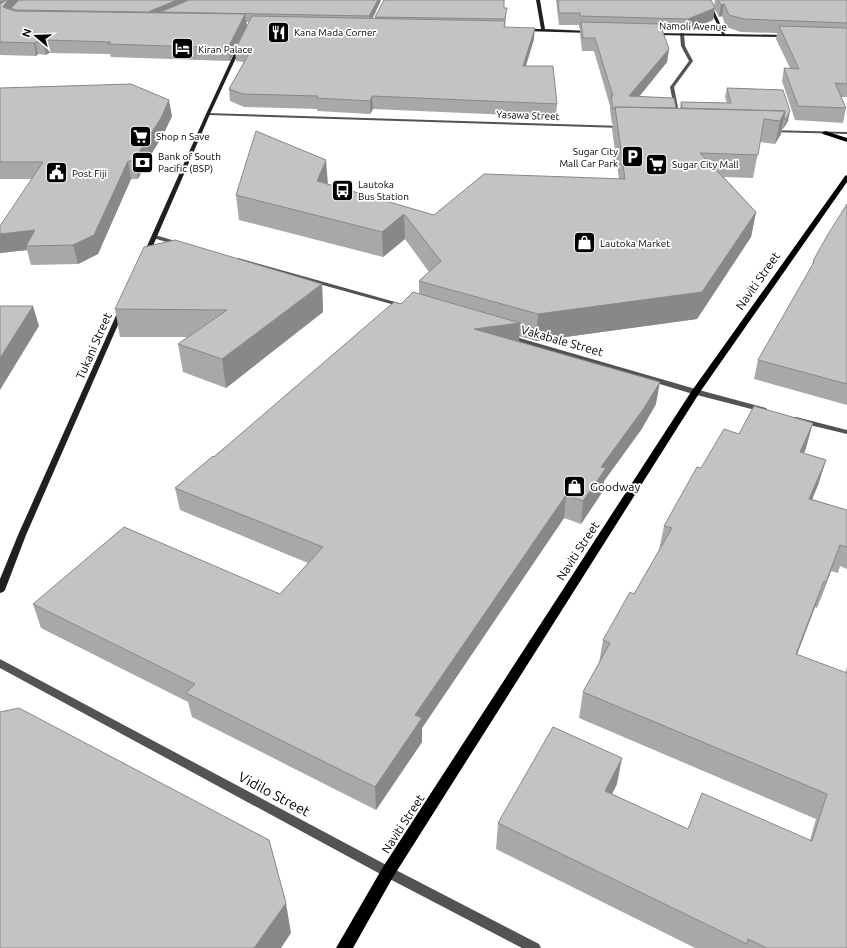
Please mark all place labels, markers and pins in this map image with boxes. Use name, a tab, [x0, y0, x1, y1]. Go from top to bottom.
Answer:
restaurant icon: Kana Mada Corner	[265, 19, 291, 45]
place label: Kana Mada Corner	[294, 27, 376, 38]
hotel icon: Kiran Palace	[170, 36, 196, 62]
place label: Kiran Palace	[198, 44, 253, 55]
supermarket icon: Shop n Save	[128, 123, 154, 149]
place label: Shop n Save	[156, 131, 210, 142]
parking icon: Sugar City Mall Car Park	[620, 144, 646, 170]
place label: Sugar City Mall Car Park	[559, 146, 618, 169]
bank icon: Bank of South Pacific (BSP)	[129, 149, 155, 175]
place label: Bank of South Pacific (BSP)	[158, 151, 221, 174]
supermarket icon: Sugar City Mall	[644, 151, 670, 177]
place label: Sugar City Mall	[672, 159, 739, 170]
public building icon: Post Fiji	[44, 160, 70, 186]
place label: Post Fiji	[72, 168, 107, 179]
bus stop icon: Lautoka Bus Station	[329, 177, 355, 203]
place label: Lautoka Bus Station	[358, 179, 409, 202]
shop icon: Lautoka Market	[572, 230, 598, 256]
place label: Lautoka Market	[600, 238, 670, 249]
shop icon: Goodway	[561, 474, 587, 500]
place label: Goodway	[590, 480, 640, 493]

